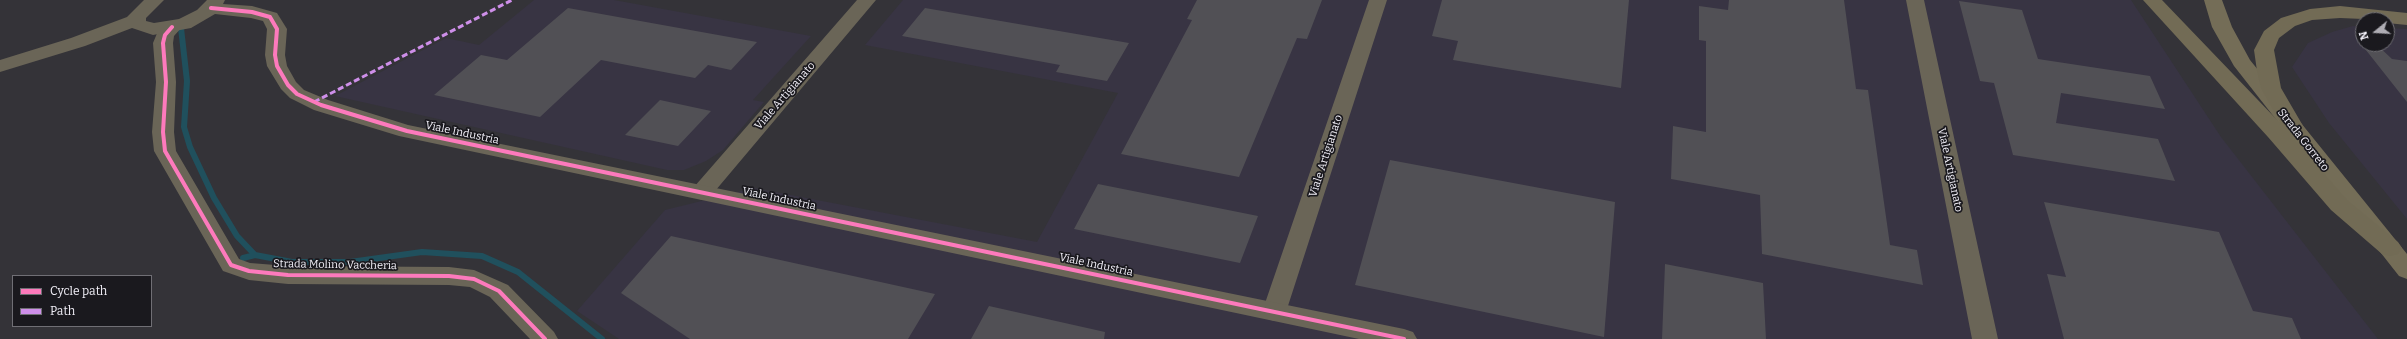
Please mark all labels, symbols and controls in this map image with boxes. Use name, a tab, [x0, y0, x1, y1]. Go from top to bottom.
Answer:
north arrow	[2355, 12, 2395, 52]
text: N	[2357, 30, 2372, 42]
street label: Viale Artigianato	[752, 59, 818, 133]
street label: Strada Gorreto	[2275, 106, 2331, 174]
street label: Viale Artigianato	[1306, 113, 1346, 199]
street label: Viale Industria	[424, 119, 500, 147]
street label: Viale Artigianato	[1935, 127, 1965, 213]
street label: Viale Industria	[741, 185, 817, 213]
street label: Viale Industria	[1058, 251, 1134, 279]
street label: Strada Molino Vaccheria	[273, 257, 397, 273]
legend	[12, 275, 152, 327]
text: Cycle path	[50, 284, 107, 298]
text: Path	[50, 304, 75, 318]

